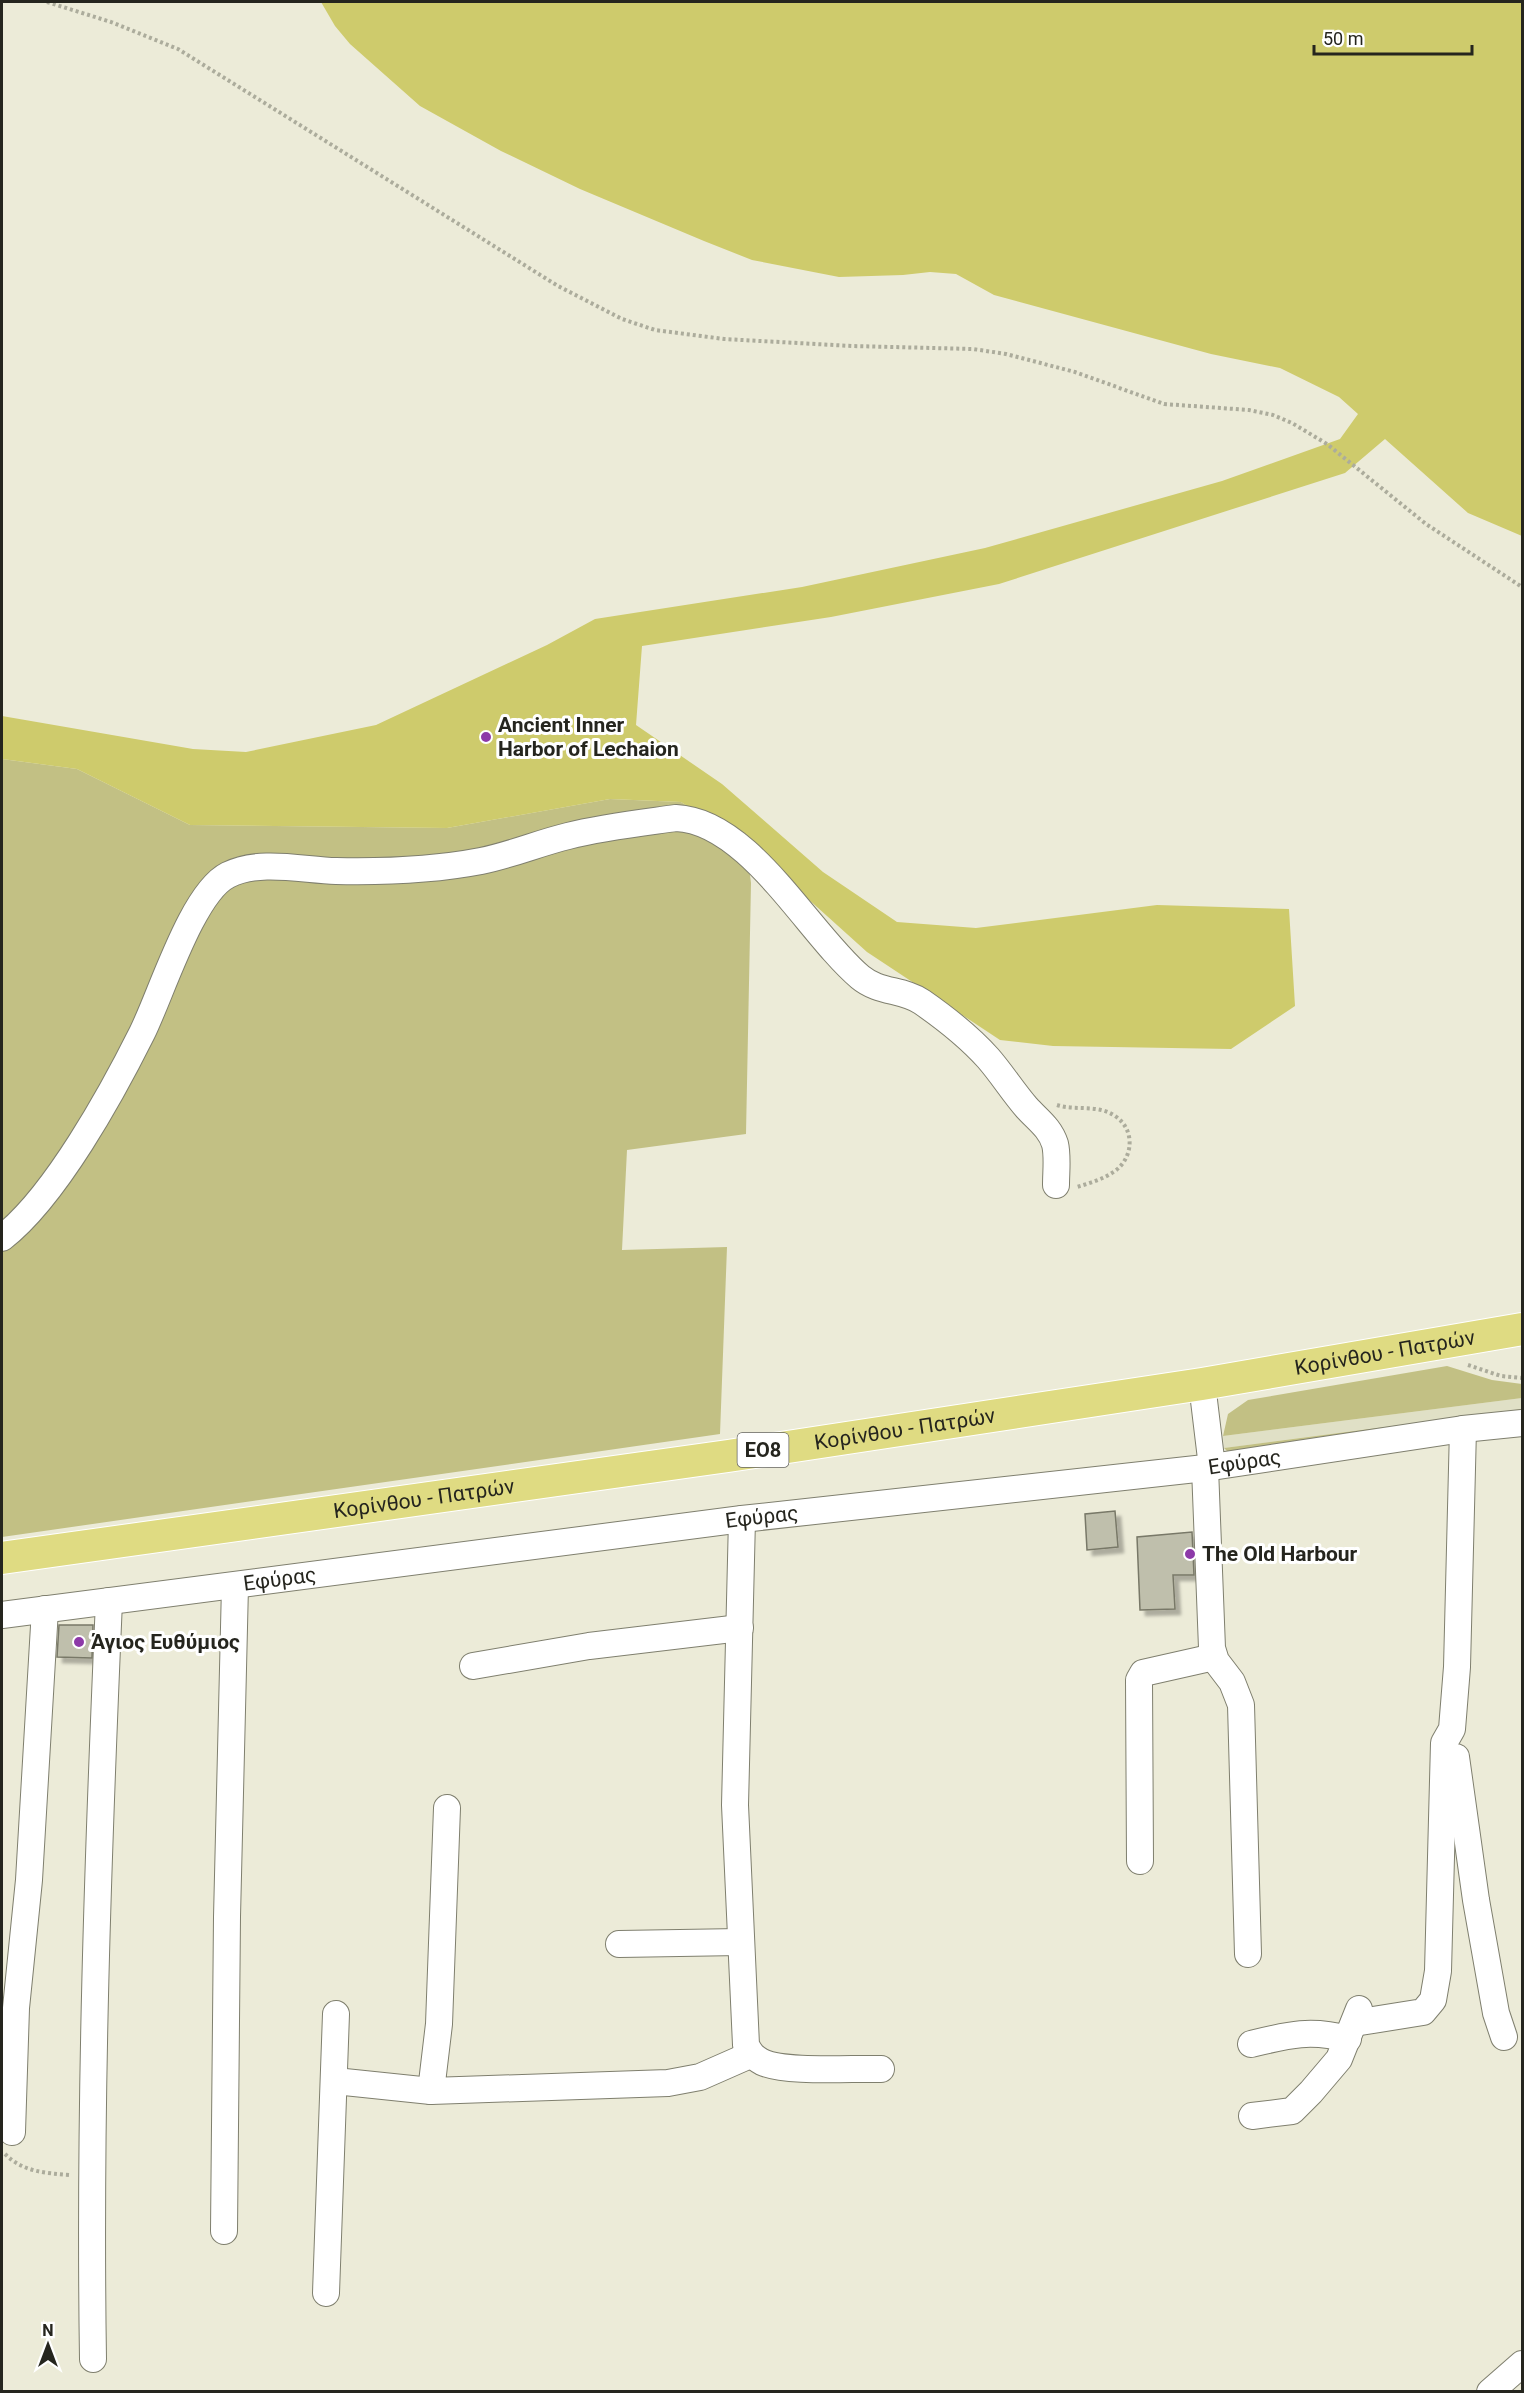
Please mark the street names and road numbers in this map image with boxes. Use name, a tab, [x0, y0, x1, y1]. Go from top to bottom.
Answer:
street label: Κορίνθου - Πατρών	[1293, 1325, 1477, 1380]
street label: Κορίνθου - Πατρών	[813, 1404, 997, 1455]
road number: ΕΟ8	[738, 1433, 789, 1467]
street label: Εφύρας	[1207, 1445, 1283, 1479]
street label: Κορίνθου - Πατρών	[332, 1474, 516, 1523]
street label: Εφύρας	[724, 1501, 799, 1533]
street label: Εφύρας	[242, 1562, 318, 1596]

